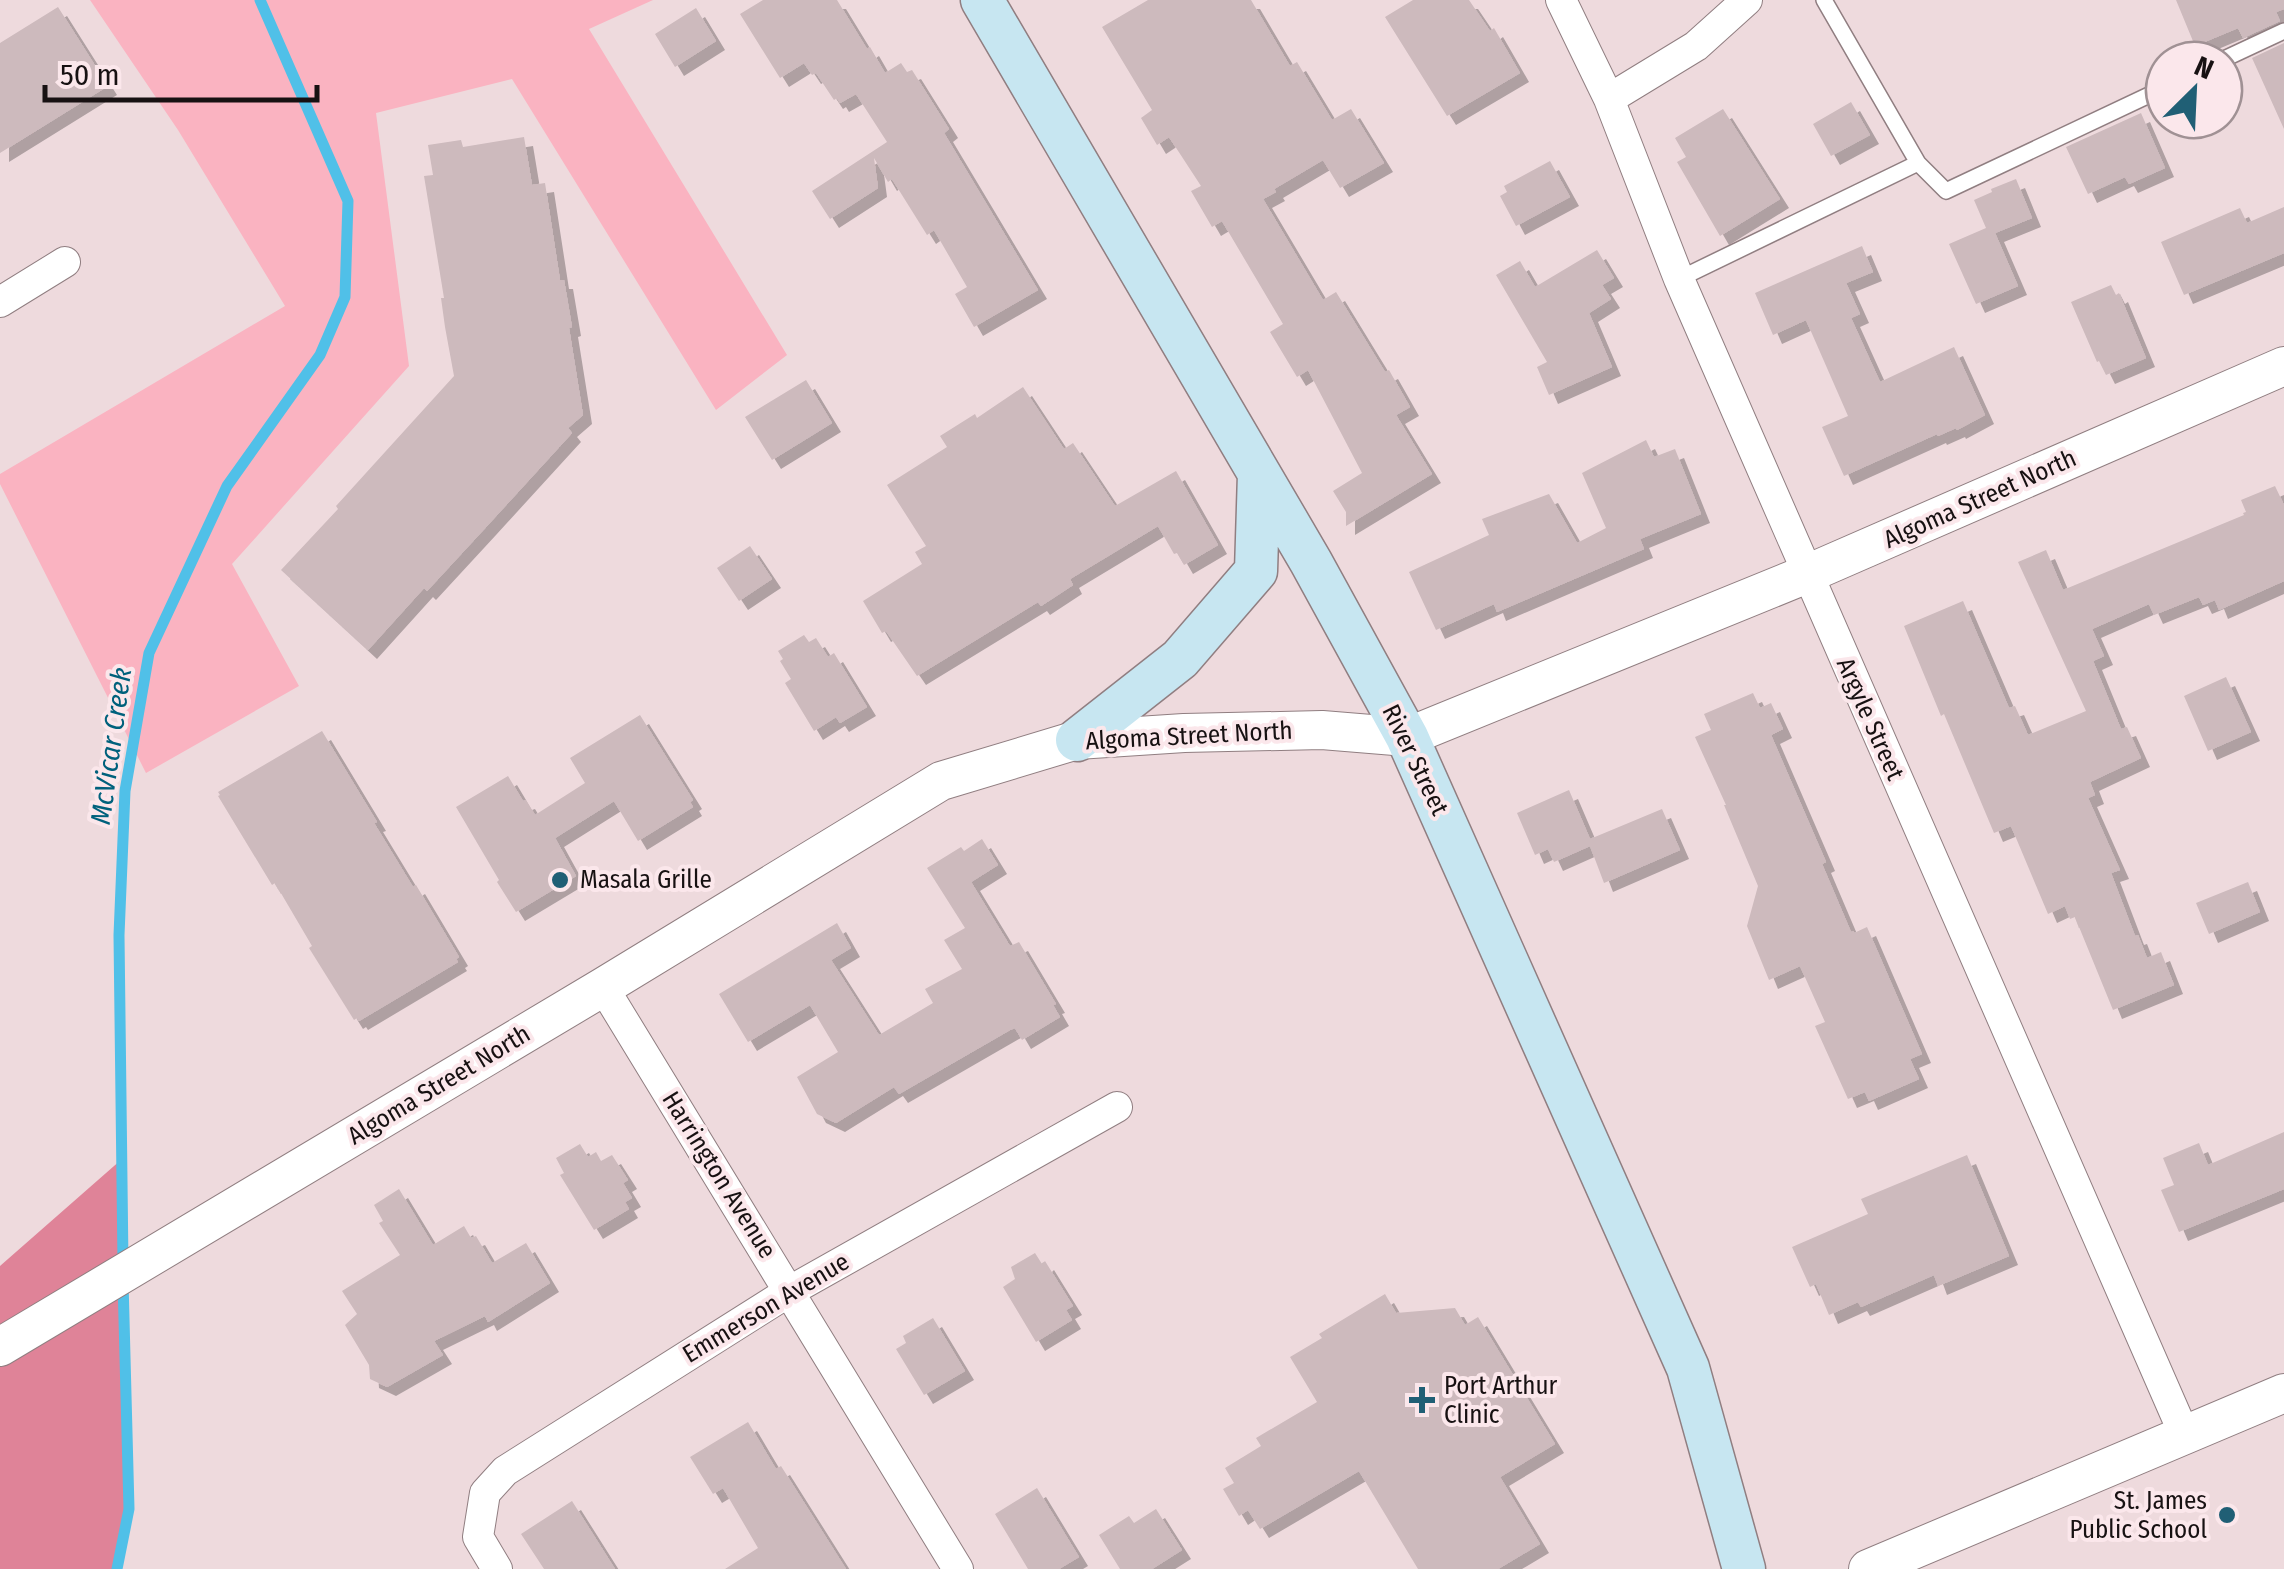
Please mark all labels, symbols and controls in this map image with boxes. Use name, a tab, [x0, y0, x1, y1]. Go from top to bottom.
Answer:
scale bar	[45, 40, 318, 102]
north arrow	[2144, 40, 2244, 140]
text: N	[2190, 49, 2218, 86]
text: 50 m	[60, 57, 120, 93]
street label: Algoma Street North	[1879, 443, 2081, 555]
street label: Argyle Street	[1830, 653, 1911, 786]
water label: McVicar Creek	[84, 665, 138, 827]
street label: River Street	[1375, 700, 1455, 821]
street label: Algoma Street North	[1085, 716, 1293, 756]
place label: Masala Grille	[580, 865, 712, 895]
marker: Masala Grille	[549, 869, 571, 891]
street label: Algoma Street North	[342, 1019, 536, 1151]
street label: Harrington Avenue	[656, 1086, 782, 1264]
street label: Emmerson Avenue	[677, 1247, 855, 1369]
place label: Port Arthur Clinic	[1444, 1371, 1558, 1430]
marker: Port Arthur Clinic	[1409, 1387, 1435, 1413]
place label: St. James Public School	[2069, 1486, 2207, 1545]
marker: St. James Public School	[2216, 1504, 2238, 1526]

